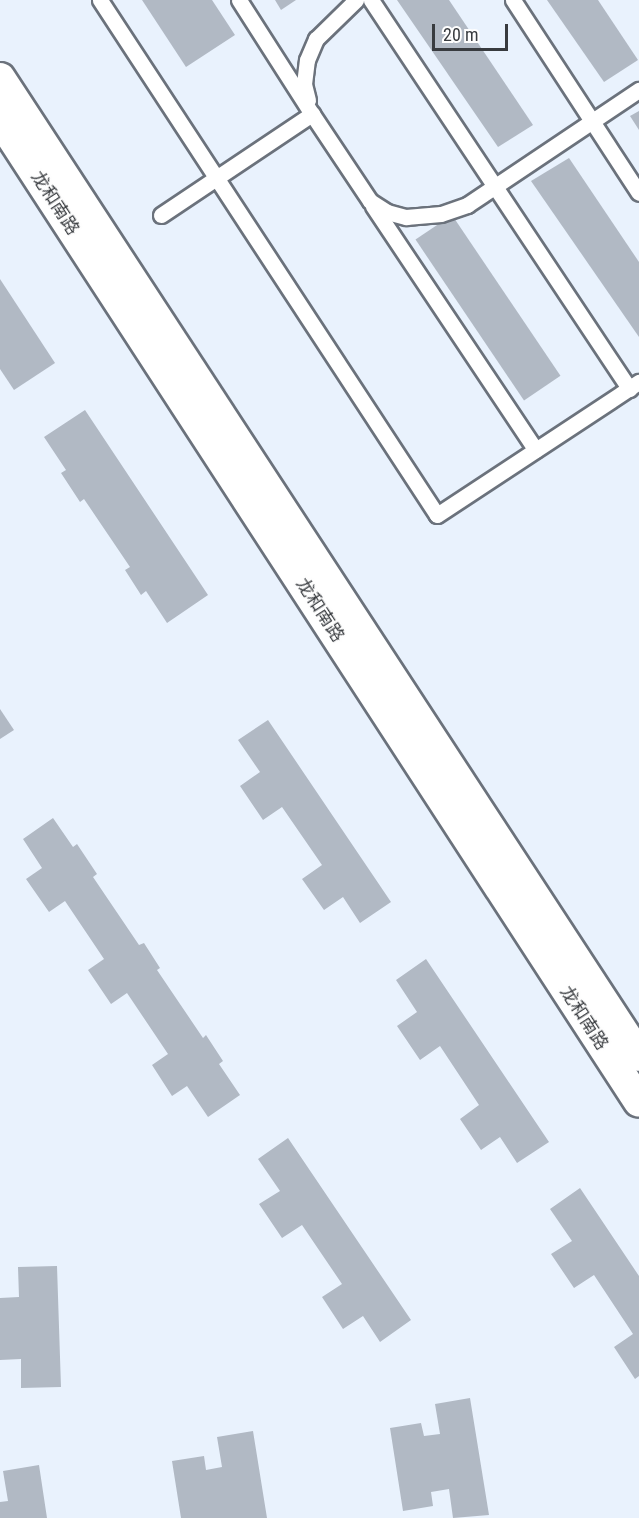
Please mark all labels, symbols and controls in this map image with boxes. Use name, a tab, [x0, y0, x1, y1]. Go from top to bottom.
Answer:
scale bar	[435, 12, 512, 50]
text: 20 m	[443, 24, 478, 45]
street label: 龙和南路	[26, 167, 84, 239]
street label: 龙和南路	[291, 574, 349, 646]
street label: 龙和南路	[555, 982, 613, 1054]

